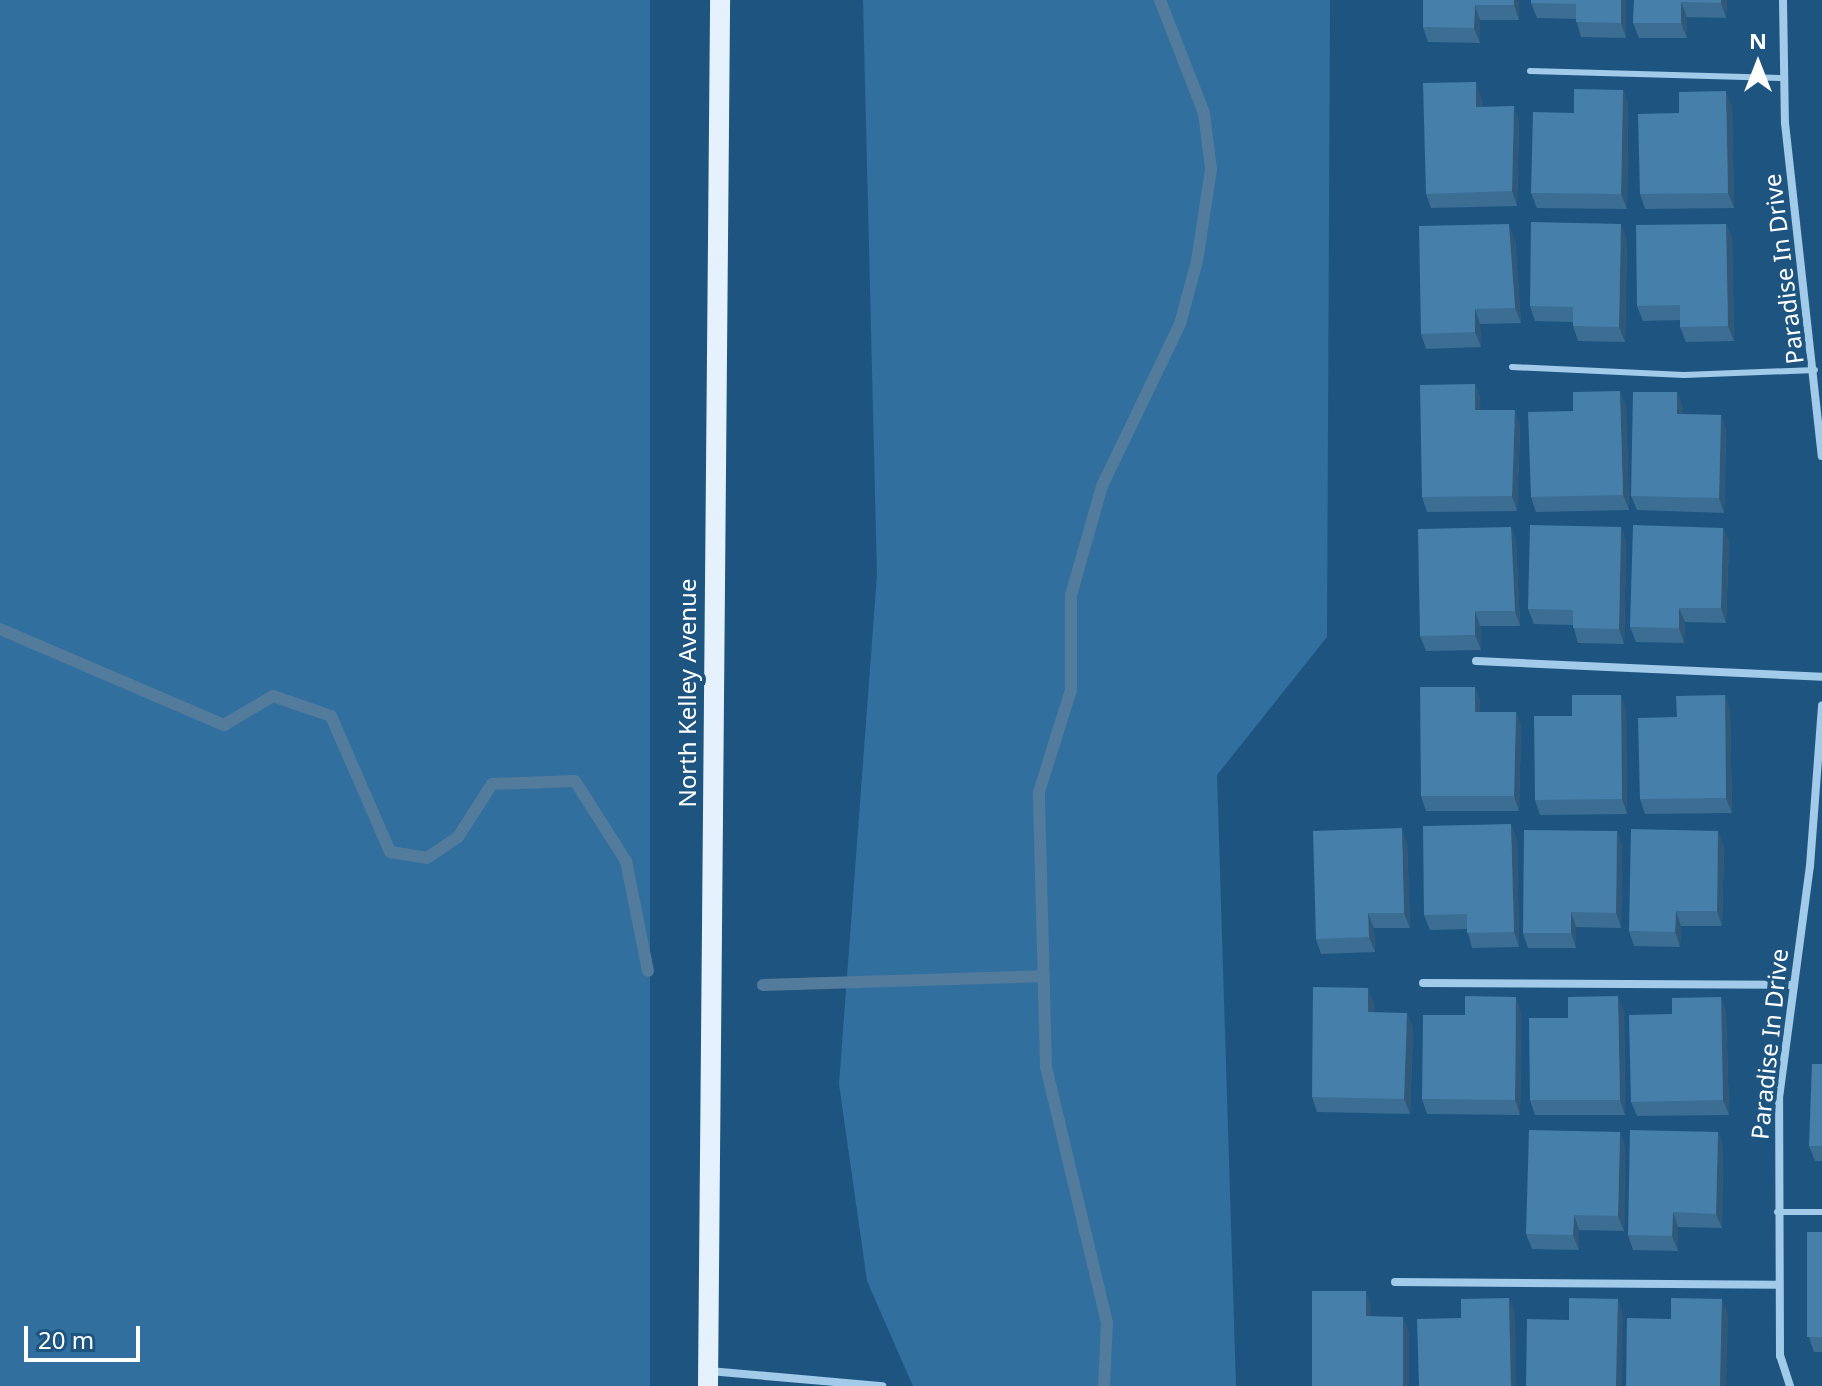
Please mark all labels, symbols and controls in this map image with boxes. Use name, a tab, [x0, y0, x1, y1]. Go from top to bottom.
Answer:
north arrow	[1718, 24, 1798, 104]
text: N	[1749, 25, 1767, 55]
street label: Paradise In Drive	[1757, 172, 1809, 366]
street label: North Kelley Avenue	[673, 579, 701, 807]
street label: Paradise In Drive	[1745, 947, 1793, 1141]
scale bar	[28, 1310, 144, 1360]
text: 20 m	[38, 1323, 94, 1356]

